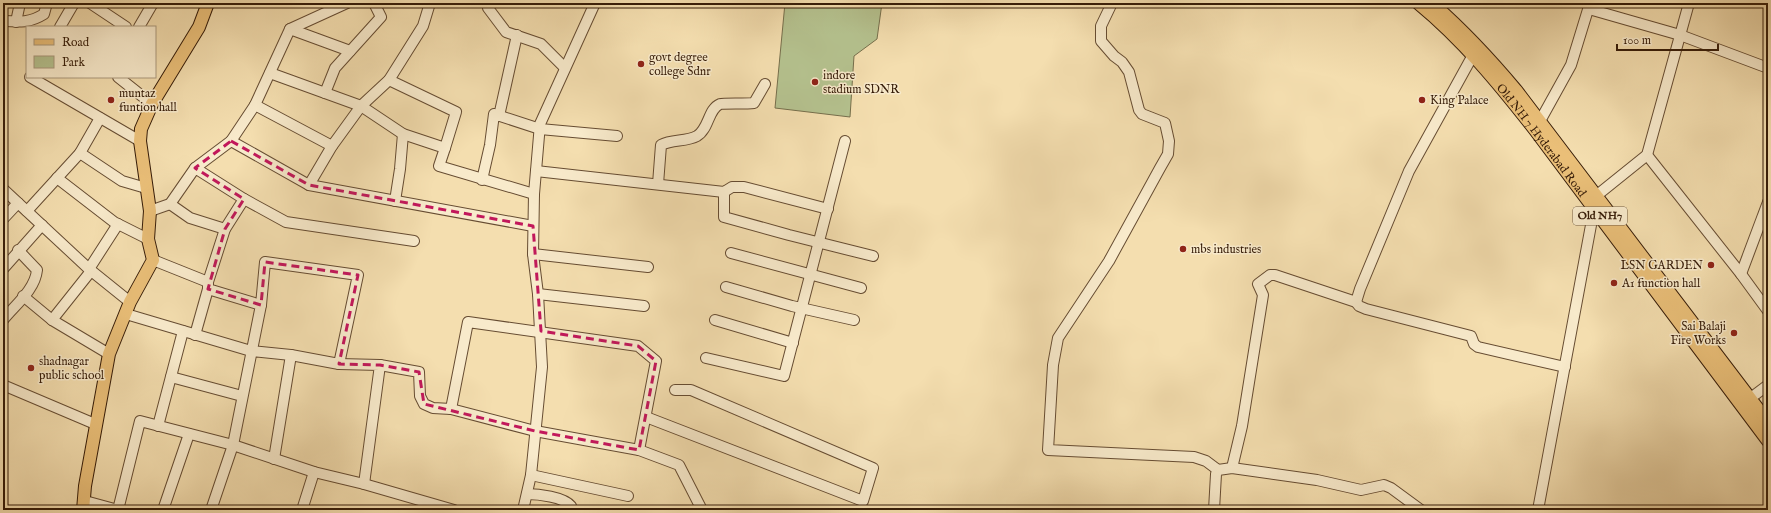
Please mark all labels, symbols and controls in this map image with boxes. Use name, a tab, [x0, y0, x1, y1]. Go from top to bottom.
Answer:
legend	[26, 26, 156, 78]
scale bar	[1617, 26, 1718, 52]
text: 100 m	[1623, 33, 1651, 48]
text: Road	[62, 35, 90, 50]
place label: govt degree college Sdnr	[649, 50, 711, 79]
text: Park	[62, 55, 85, 70]
marker: govt degree college Sdnr	[636, 59, 646, 69]
place label: indore stadium SDNR	[823, 68, 900, 97]
marker: indore stadium SDNR	[810, 77, 820, 87]
street label: Old NH 7 Hyderabad Road	[1493, 80, 1590, 200]
place label: muntaz funtion hall	[119, 86, 177, 115]
place label: King Palace	[1430, 93, 1489, 108]
marker: muntaz funtion hall	[106, 95, 116, 105]
marker: King Palace	[1417, 95, 1427, 105]
road number: Old NH7	[1573, 207, 1627, 225]
place label: mbs industries	[1191, 242, 1261, 257]
marker: mbs industries	[1178, 244, 1188, 254]
place label: LSN GARDEN	[1620, 258, 1704, 273]
marker: LSN GARDEN	[1706, 260, 1716, 270]
place label: A1 function hall	[1621, 276, 1701, 291]
marker: A1 function hall	[1609, 278, 1619, 288]
place label: Sai Balaji Fire Works	[1670, 319, 1726, 348]
marker: Sai Balaji Fire Works	[1729, 328, 1739, 338]
place label: shadnagar public school	[39, 354, 105, 384]
marker: shadnagar public school	[26, 363, 36, 373]

